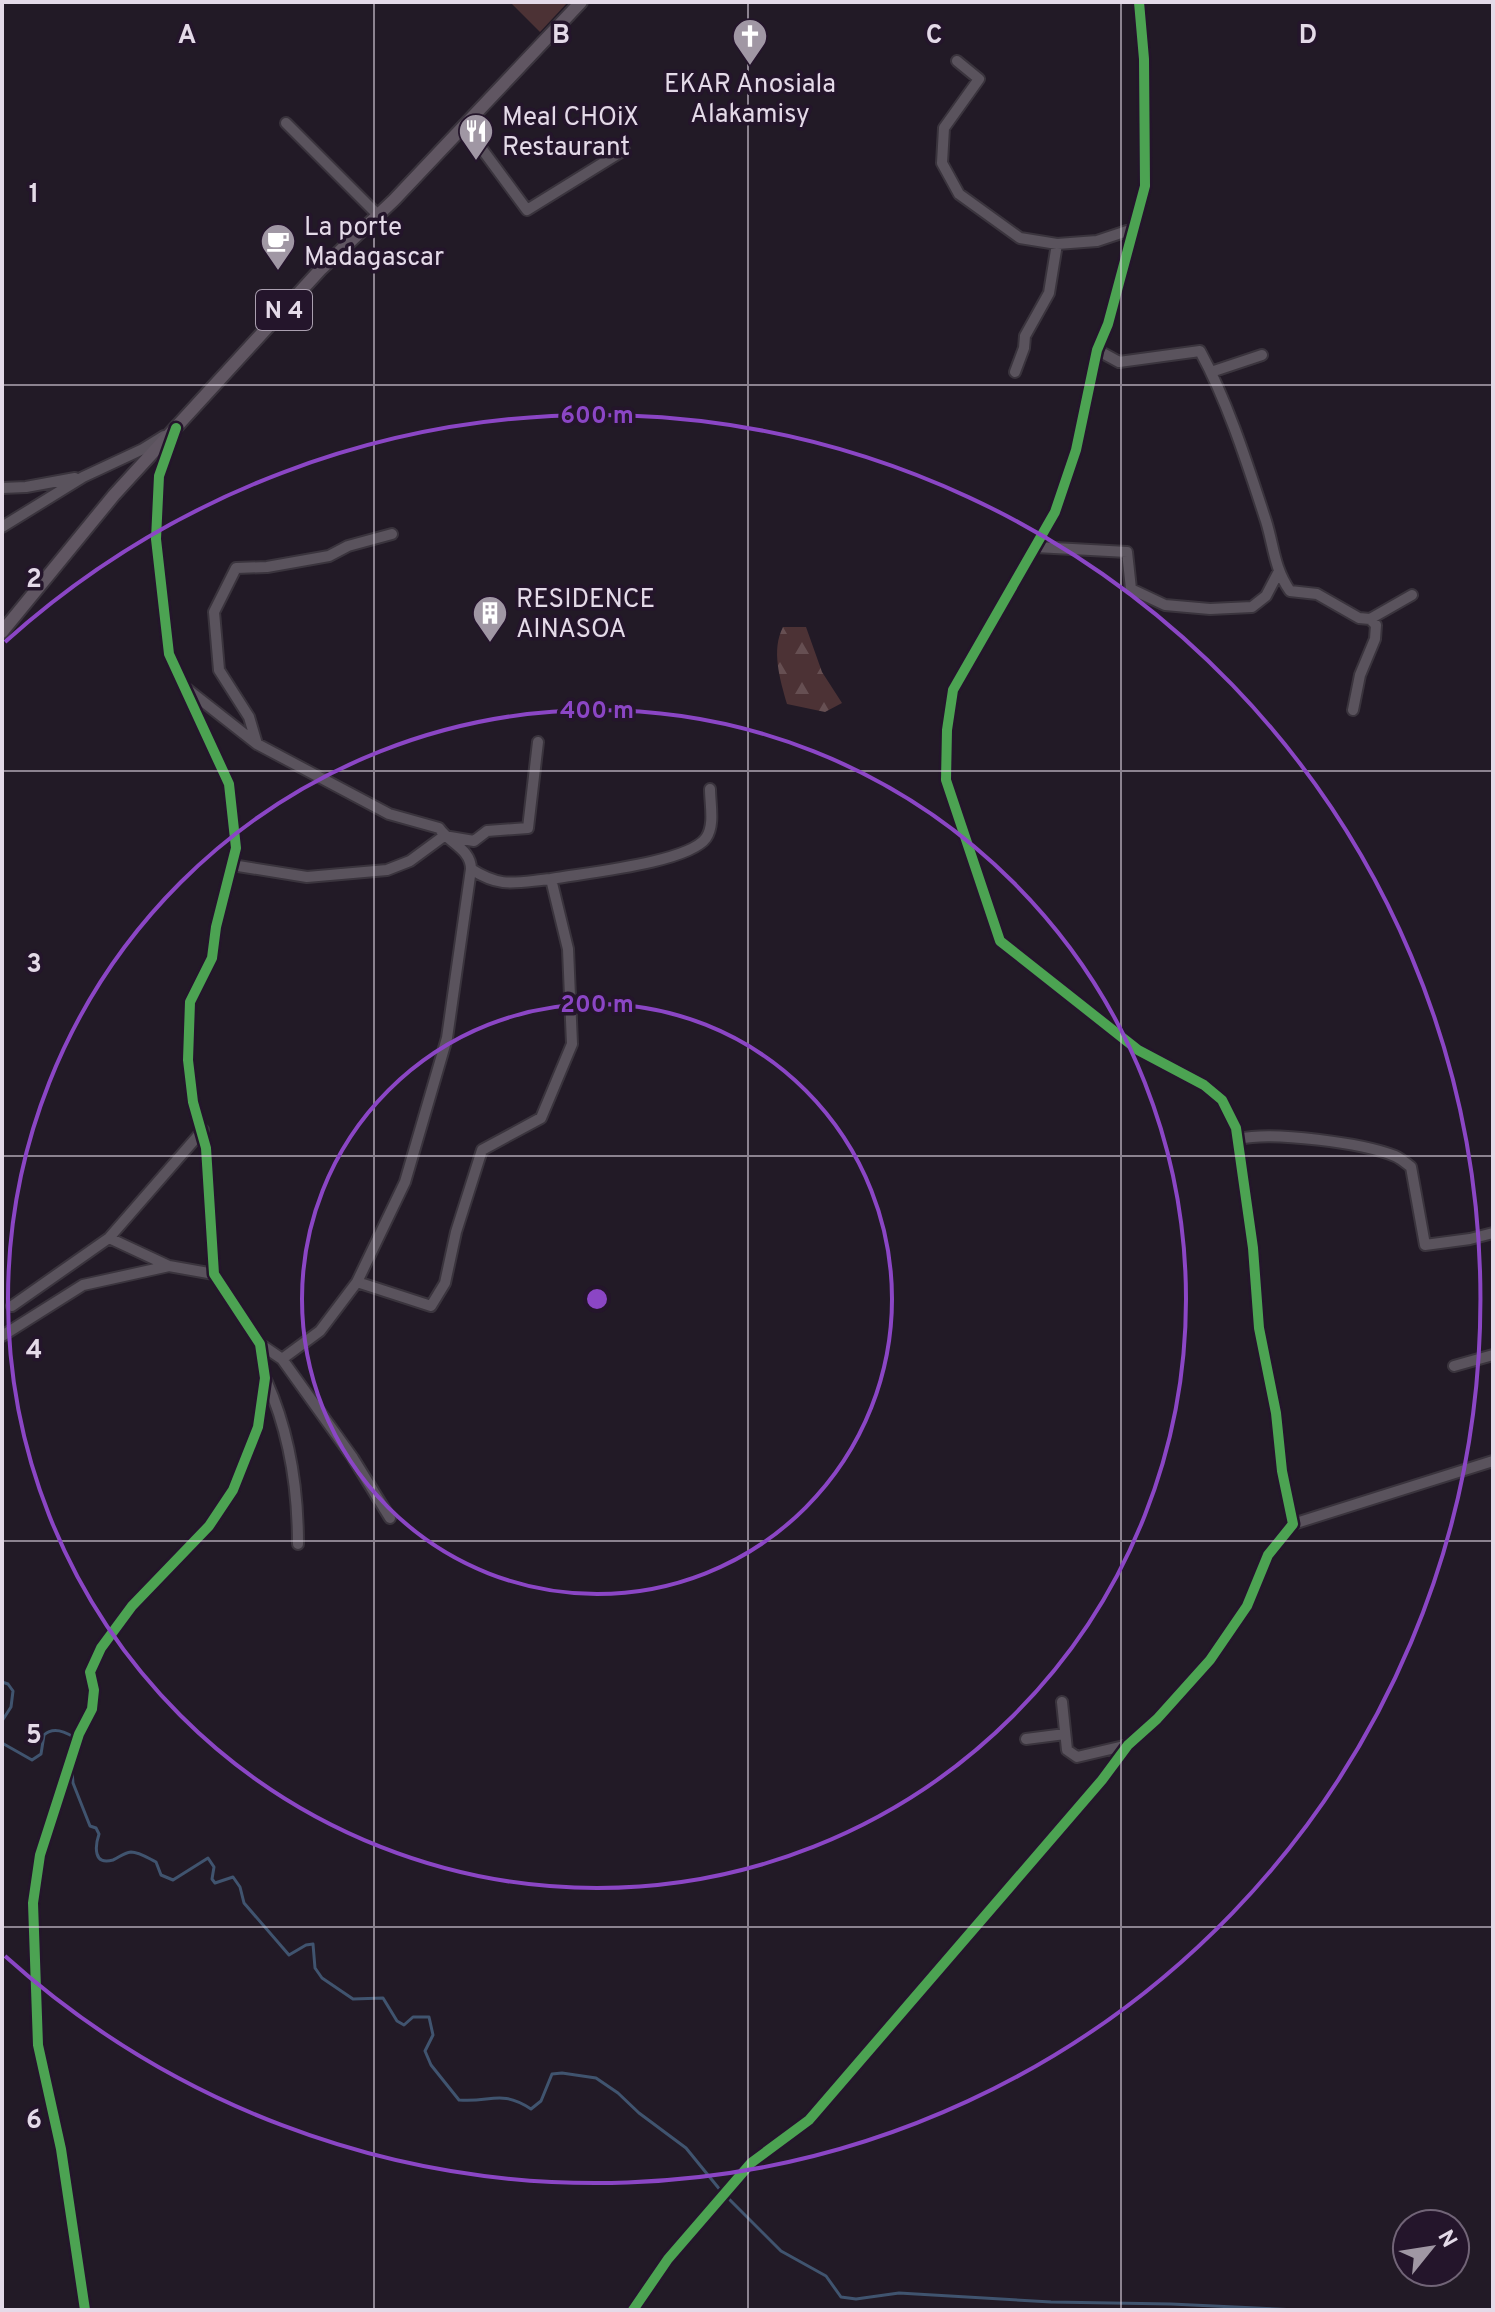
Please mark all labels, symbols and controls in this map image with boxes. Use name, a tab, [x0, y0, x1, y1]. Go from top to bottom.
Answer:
church icon: EKAR Anosiala Alakamisy	[731, 17, 769, 67]
text: A	[178, 20, 196, 53]
text: B	[552, 20, 570, 53]
text: C	[926, 20, 942, 53]
text: D	[1299, 20, 1317, 53]
place label: EKAR Anosiala Alakamisy	[664, 69, 836, 132]
place label: Meal CHOiX Restaurant	[502, 102, 639, 165]
restaurant icon: Meal CHOiX Restaurant	[457, 112, 495, 162]
text: 1	[29, 179, 39, 212]
place label: La porte Madagascar	[304, 212, 444, 275]
cafe icon: La porte Madagascar	[259, 222, 297, 272]
road number: N 4	[256, 290, 312, 330]
text: 600 m	[560, 402, 634, 432]
text: 2	[26, 564, 42, 597]
place label: RESIDENCE AINASOA	[516, 584, 655, 647]
building icon: RESIDENCE AINASOA	[471, 594, 509, 644]
text: 400 m	[560, 697, 634, 727]
text: 3	[26, 949, 42, 982]
text: 200 m	[560, 991, 634, 1021]
centre of rings	[583, 1285, 611, 1313]
text: 4	[26, 1335, 42, 1368]
text: 5	[26, 1720, 42, 1753]
text: 6	[26, 2105, 42, 2138]
north arrow	[1391, 2208, 1471, 2288]
text: N	[1431, 2226, 1462, 2253]

